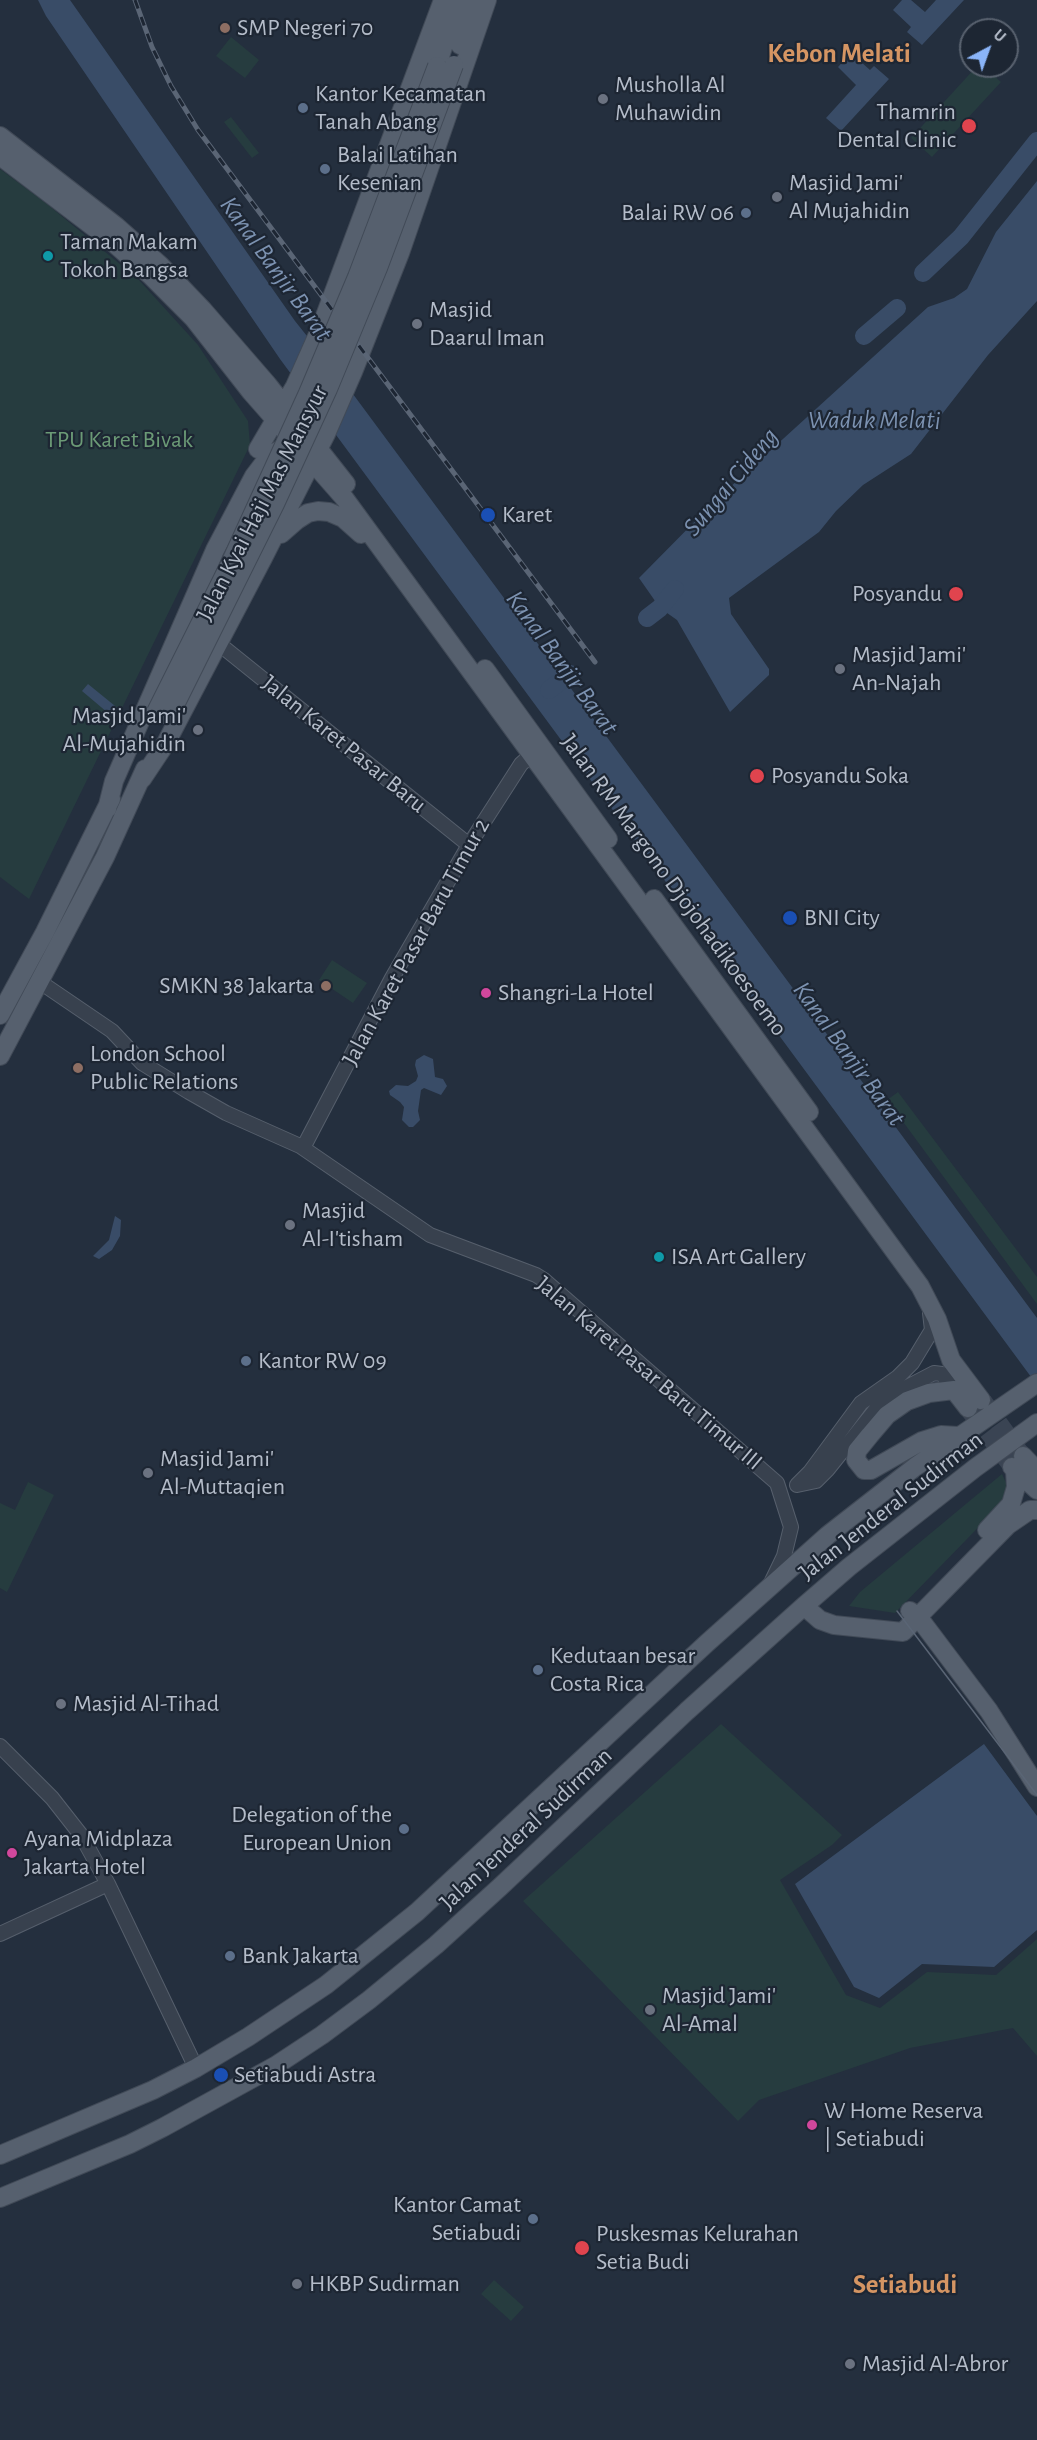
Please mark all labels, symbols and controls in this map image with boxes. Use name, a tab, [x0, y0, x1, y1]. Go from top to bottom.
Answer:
place label: SMP Negeri 70	[237, 14, 373, 42]
north arrow	[959, 18, 1019, 78]
marker: SMP Negeri 70	[218, 21, 232, 35]
text: U	[990, 27, 1009, 45]
district label: Kebon Melati	[767, 38, 911, 70]
place label: Musholla Al Muhawidin	[615, 71, 726, 127]
place label: Kantor Kecamatan Tanah Abang	[315, 80, 486, 136]
marker: Musholla Al Muhawidin	[596, 92, 610, 106]
place label: Thamrin Dental Clinic	[837, 98, 956, 154]
marker: Kantor Kecamatan Tanah Abang	[296, 101, 310, 115]
marker: Thamrin Dental Clinic	[960, 117, 978, 135]
place label: Balai Latihan Kesenian	[337, 141, 458, 197]
marker: Balai Latihan Kesenian	[318, 162, 332, 176]
place label: Masjid Jami' Al Mujahidin	[789, 169, 910, 225]
water label: Kanal Banjir Barat	[213, 190, 339, 348]
marker: Masjid Jami' Al Mujahidin	[770, 190, 784, 204]
place label: Balai RW 06	[621, 199, 734, 227]
marker: Balai RW 06	[739, 206, 753, 220]
place label: Taman Makam Tokoh Bangsa	[60, 228, 198, 284]
marker: Taman Makam Tokoh Bangsa	[41, 249, 55, 263]
place label: Masjid Daarul Iman	[429, 296, 545, 352]
marker: Masjid Daarul Iman	[410, 317, 424, 331]
street label: Jalan Kyai Haji Mas Mansyur	[190, 380, 334, 626]
water label: Waduk Melati	[808, 404, 940, 436]
water label: Sungai Cideng	[677, 421, 785, 543]
park label: TPU Karet Bivak	[45, 426, 193, 454]
place label: Karet	[502, 501, 552, 529]
marker: Karet	[479, 506, 497, 524]
place label: Posyandu	[852, 580, 942, 608]
water label: Kanal Banjir Barat	[499, 584, 625, 742]
marker: Posyandu	[947, 585, 965, 603]
place label: Masjid Jami' An-Najah	[852, 641, 966, 697]
marker: Masjid Jami' An-Najah	[833, 662, 847, 676]
street label: Jalan Karet Pasar Baru	[256, 669, 432, 819]
place label: Masjid Jami' Al-Mujahidin	[62, 702, 186, 758]
marker: Masjid Jami' Al-Mujahidin	[191, 723, 205, 737]
street label: Jalan RM Margono Djojohadikoesoemo	[555, 728, 793, 1042]
place label: Posyandu Soka	[771, 762, 909, 790]
marker: Posyandu Soka	[748, 767, 766, 785]
street label: Jalan Karet Pasar Baru Timur 2	[336, 813, 496, 1071]
place label: BNI City	[804, 904, 880, 932]
marker: BNI City	[781, 909, 799, 927]
place label: SMKN 38 Jakarta	[159, 972, 314, 1000]
water label: Kanal Banjir Barat	[786, 975, 912, 1133]
marker: SMKN 38 Jakarta	[319, 979, 333, 993]
place label: Shangri-La Hotel	[498, 979, 654, 1007]
marker: Shangri-La Hotel	[479, 986, 493, 1000]
place label: London School Public Relations	[90, 1040, 238, 1096]
marker: London School Public Relations	[71, 1061, 85, 1075]
place label: Masjid Al-I'tisham	[302, 1197, 403, 1253]
marker: Masjid Al-I'tisham	[283, 1218, 297, 1232]
place label: ISA Art Gallery	[671, 1243, 806, 1271]
marker: ISA Art Gallery	[652, 1250, 666, 1264]
street label: Jalan Karet Pasar Baru Timur III	[530, 1270, 768, 1476]
place label: Kantor RW 09	[258, 1347, 387, 1375]
marker: Kantor RW 09	[239, 1354, 253, 1368]
street label: Jalan Jenderal Sudirman	[793, 1425, 989, 1587]
place label: Masjid Jami' Al-Muttaqien	[160, 1445, 285, 1501]
marker: Masjid Jami' Al-Muttaqien	[141, 1466, 155, 1480]
place label: Kedutaan besar Costa Rica	[550, 1642, 695, 1698]
marker: Kedutaan besar Costa Rica	[531, 1663, 545, 1677]
place label: Masjid Al-Tihad	[73, 1690, 219, 1718]
marker: Masjid Al-Tihad	[54, 1697, 68, 1711]
street label: Jalan Jenderal Sudirman	[434, 1742, 618, 1916]
place label: Delegation of the European Union	[231, 1801, 392, 1857]
marker: Delegation of the European Union	[397, 1822, 411, 1836]
place label: Ayana Midplaza Jakarta Hotel	[24, 1825, 173, 1881]
marker: Ayana Midplaza Jakarta Hotel	[5, 1846, 19, 1860]
place label: Bank Jakarta	[242, 1942, 359, 1970]
marker: Bank Jakarta	[223, 1949, 237, 1963]
place label: Masjid Jami' Al-Amal	[662, 1982, 776, 2038]
marker: Masjid Jami' Al-Amal	[643, 2003, 657, 2017]
place label: Setiabudi Astra	[234, 2061, 376, 2089]
marker: Setiabudi Astra	[212, 2066, 230, 2084]
place label: W Home Reserva | Setiabudi	[824, 2097, 983, 2153]
marker: W Home Reserva | Setiabudi	[805, 2118, 819, 2132]
place label: Kantor Camat Setiabudi	[393, 2191, 521, 2247]
marker: Kantor Camat Setiabudi	[526, 2212, 540, 2226]
place label: Puskesmas Kelurahan Setia Budi	[596, 2220, 799, 2276]
marker: Puskesmas Kelurahan Setia Budi	[573, 2239, 591, 2257]
district label: Setiabudi	[853, 2269, 957, 2301]
place label: HKBP Sudirman	[309, 2270, 460, 2298]
marker: HKBP Sudirman	[290, 2277, 304, 2291]
place label: Masjid Al-Abror	[862, 2350, 1008, 2378]
marker: Masjid Al-Abror	[843, 2357, 857, 2371]

